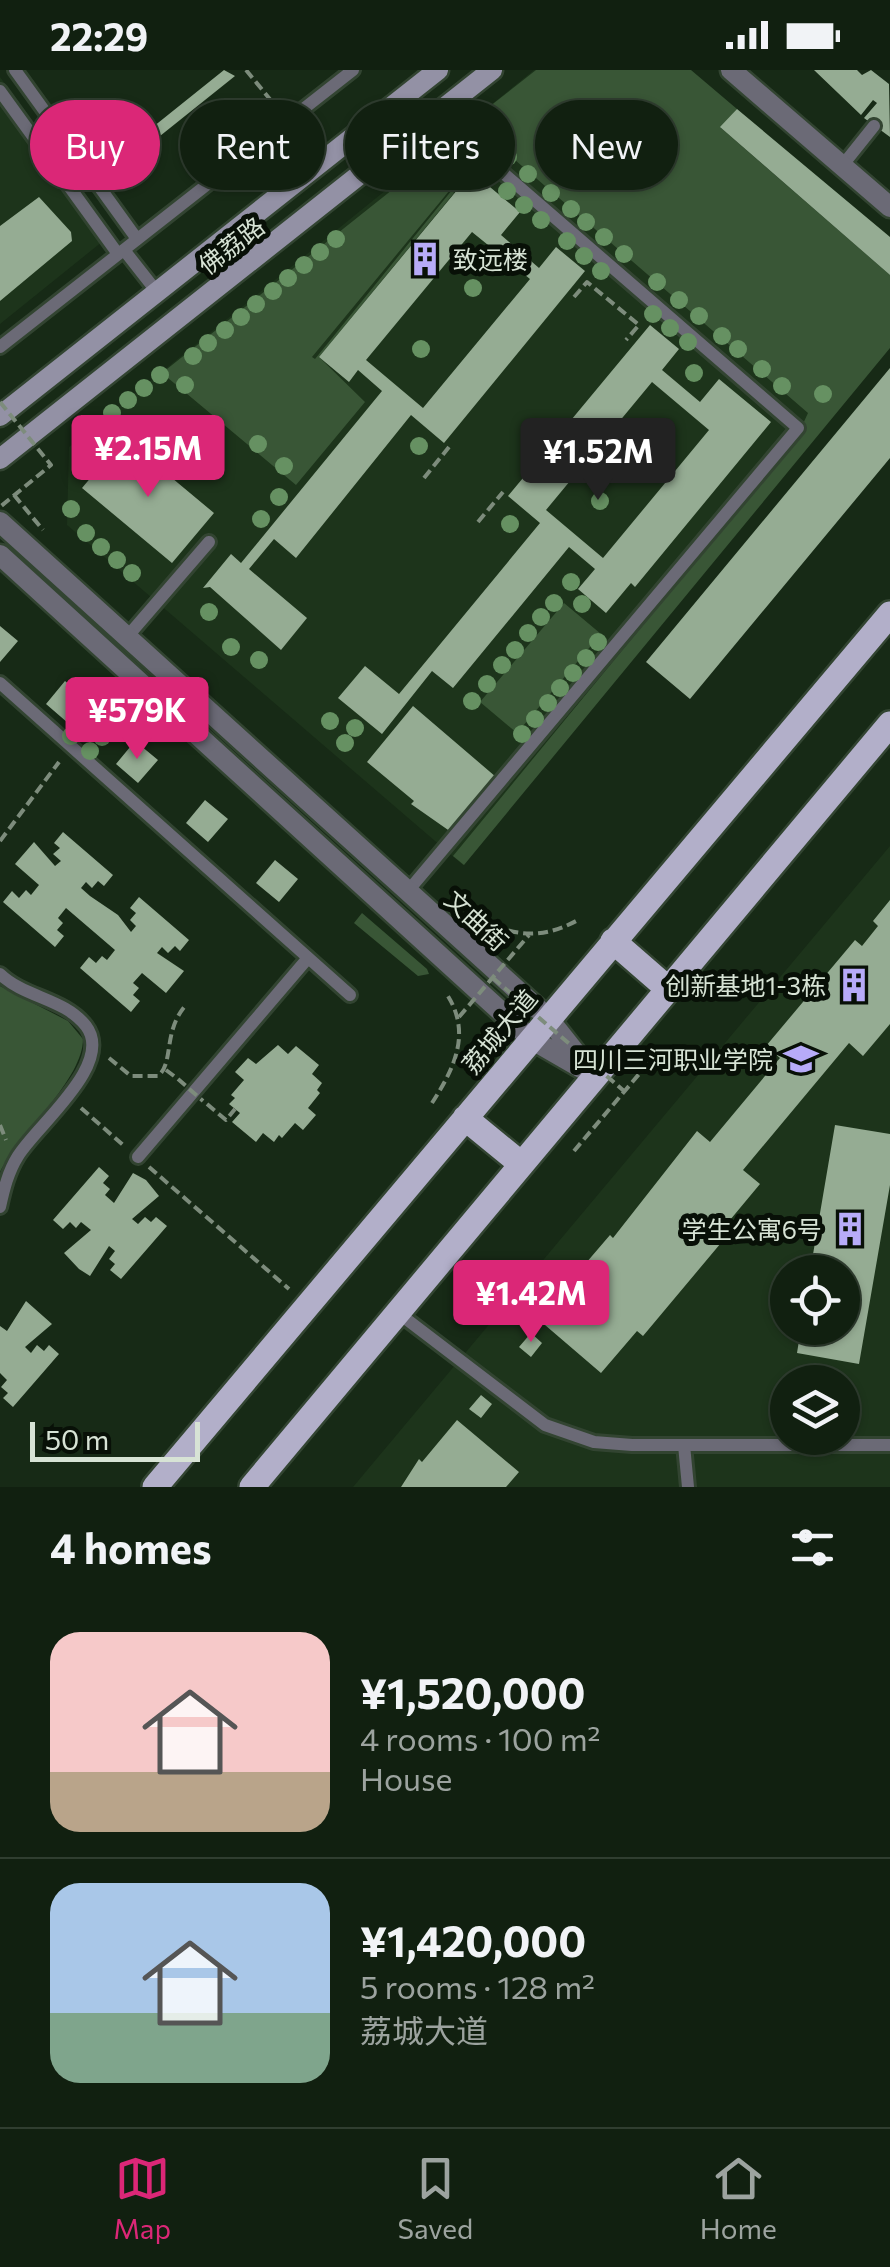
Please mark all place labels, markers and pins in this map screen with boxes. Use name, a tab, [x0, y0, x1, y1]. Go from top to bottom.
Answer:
building icon: 致远楼	[406, 240, 444, 278]
place label: 致远楼	[453, 244, 528, 274]
pin: ¥2.15M	[67, 415, 229, 500]
pin: ¥1.52M	[517, 418, 679, 503]
pin: ¥579K	[67, 677, 207, 762]
building icon: 创新基地1-3栋	[835, 966, 873, 1004]
place label: 创新基地1-3栋	[665, 970, 826, 1000]
school or university icon: 四川三河职业学院	[782, 1040, 820, 1078]
place label: 四川三河职业学院	[573, 1044, 773, 1074]
building icon: 学生公寓6号	[831, 1210, 869, 1248]
place label: 学生公寓6号	[682, 1214, 822, 1244]
pin: ¥1.42M	[450, 1260, 612, 1345]

